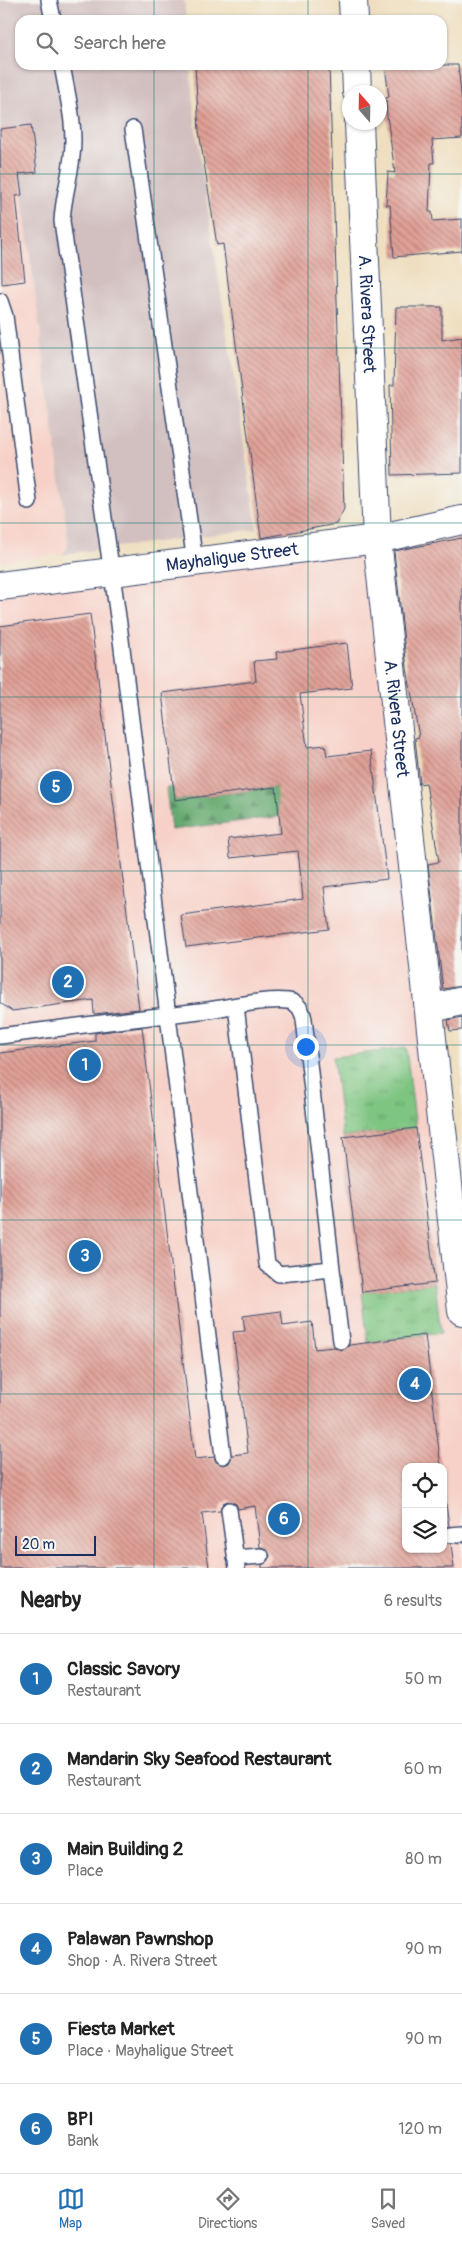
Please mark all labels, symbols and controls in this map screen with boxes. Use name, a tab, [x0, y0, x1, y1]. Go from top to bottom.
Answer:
search box	[15, 15, 447, 70]
icon: search	[33, 29, 61, 57]
text: Search here	[73, 31, 166, 55]
north arrow	[342, 85, 387, 130]
street label: A. Rivera Street	[353, 254, 381, 374]
street label: Mayhaligue Street	[165, 537, 300, 577]
street label: A. Rivera Street	[379, 658, 415, 779]
pin: 5	[40, 768, 72, 806]
pin: 2	[52, 963, 84, 1001]
your location	[293, 1034, 319, 1060]
pin: 1	[69, 1046, 101, 1084]
pin: 3	[69, 1237, 101, 1275]
pin: 4	[399, 1365, 431, 1403]
map controls	[402, 1463, 447, 1553]
button: locate	[402, 1463, 447, 1508]
pin: 6	[268, 1500, 300, 1538]
button: layers	[402, 1508, 447, 1553]
scale bar	[15, 1533, 96, 1556]
text: 20 m	[22, 1536, 55, 1553]
text: Nearby	[20, 1587, 81, 1614]
text: 6 results	[384, 1591, 442, 1611]
text: Classic Savory	[67, 1657, 180, 1681]
text: 1	[33, 1669, 39, 1689]
text: 50 m	[405, 1669, 442, 1689]
text: Restaurant	[67, 1681, 141, 1701]
text: Mandarin Sky Seafood Restaurant	[67, 1747, 331, 1771]
text: 2	[32, 1759, 40, 1779]
text: 60 m	[404, 1759, 442, 1779]
text: Restaurant	[67, 1771, 141, 1791]
text: Main Building 2	[67, 1837, 183, 1861]
text: 3	[32, 1849, 40, 1869]
text: 80 m	[405, 1849, 442, 1869]
text: Place	[67, 1861, 103, 1881]
text: Palawan Pawnshop	[67, 1927, 213, 1951]
text: 4	[31, 1939, 41, 1959]
text: 90 m	[405, 1939, 442, 1959]
text: Shop · A. Rivera Street	[67, 1951, 217, 1971]
text: Fiesta Market	[67, 2017, 175, 2041]
text: 5	[32, 2029, 40, 2049]
text: 90 m	[405, 2029, 442, 2049]
text: Place · Mayhaligue Street	[67, 2041, 233, 2061]
text: BPI	[67, 2107, 94, 2131]
text: 6	[31, 2119, 41, 2139]
text: 120 m	[398, 2119, 442, 2139]
text: Bank	[67, 2131, 99, 2151]
tab: Map	[57, 2185, 85, 2232]
tab: Directions	[198, 2185, 257, 2232]
tab: Saved	[371, 2185, 405, 2232]

